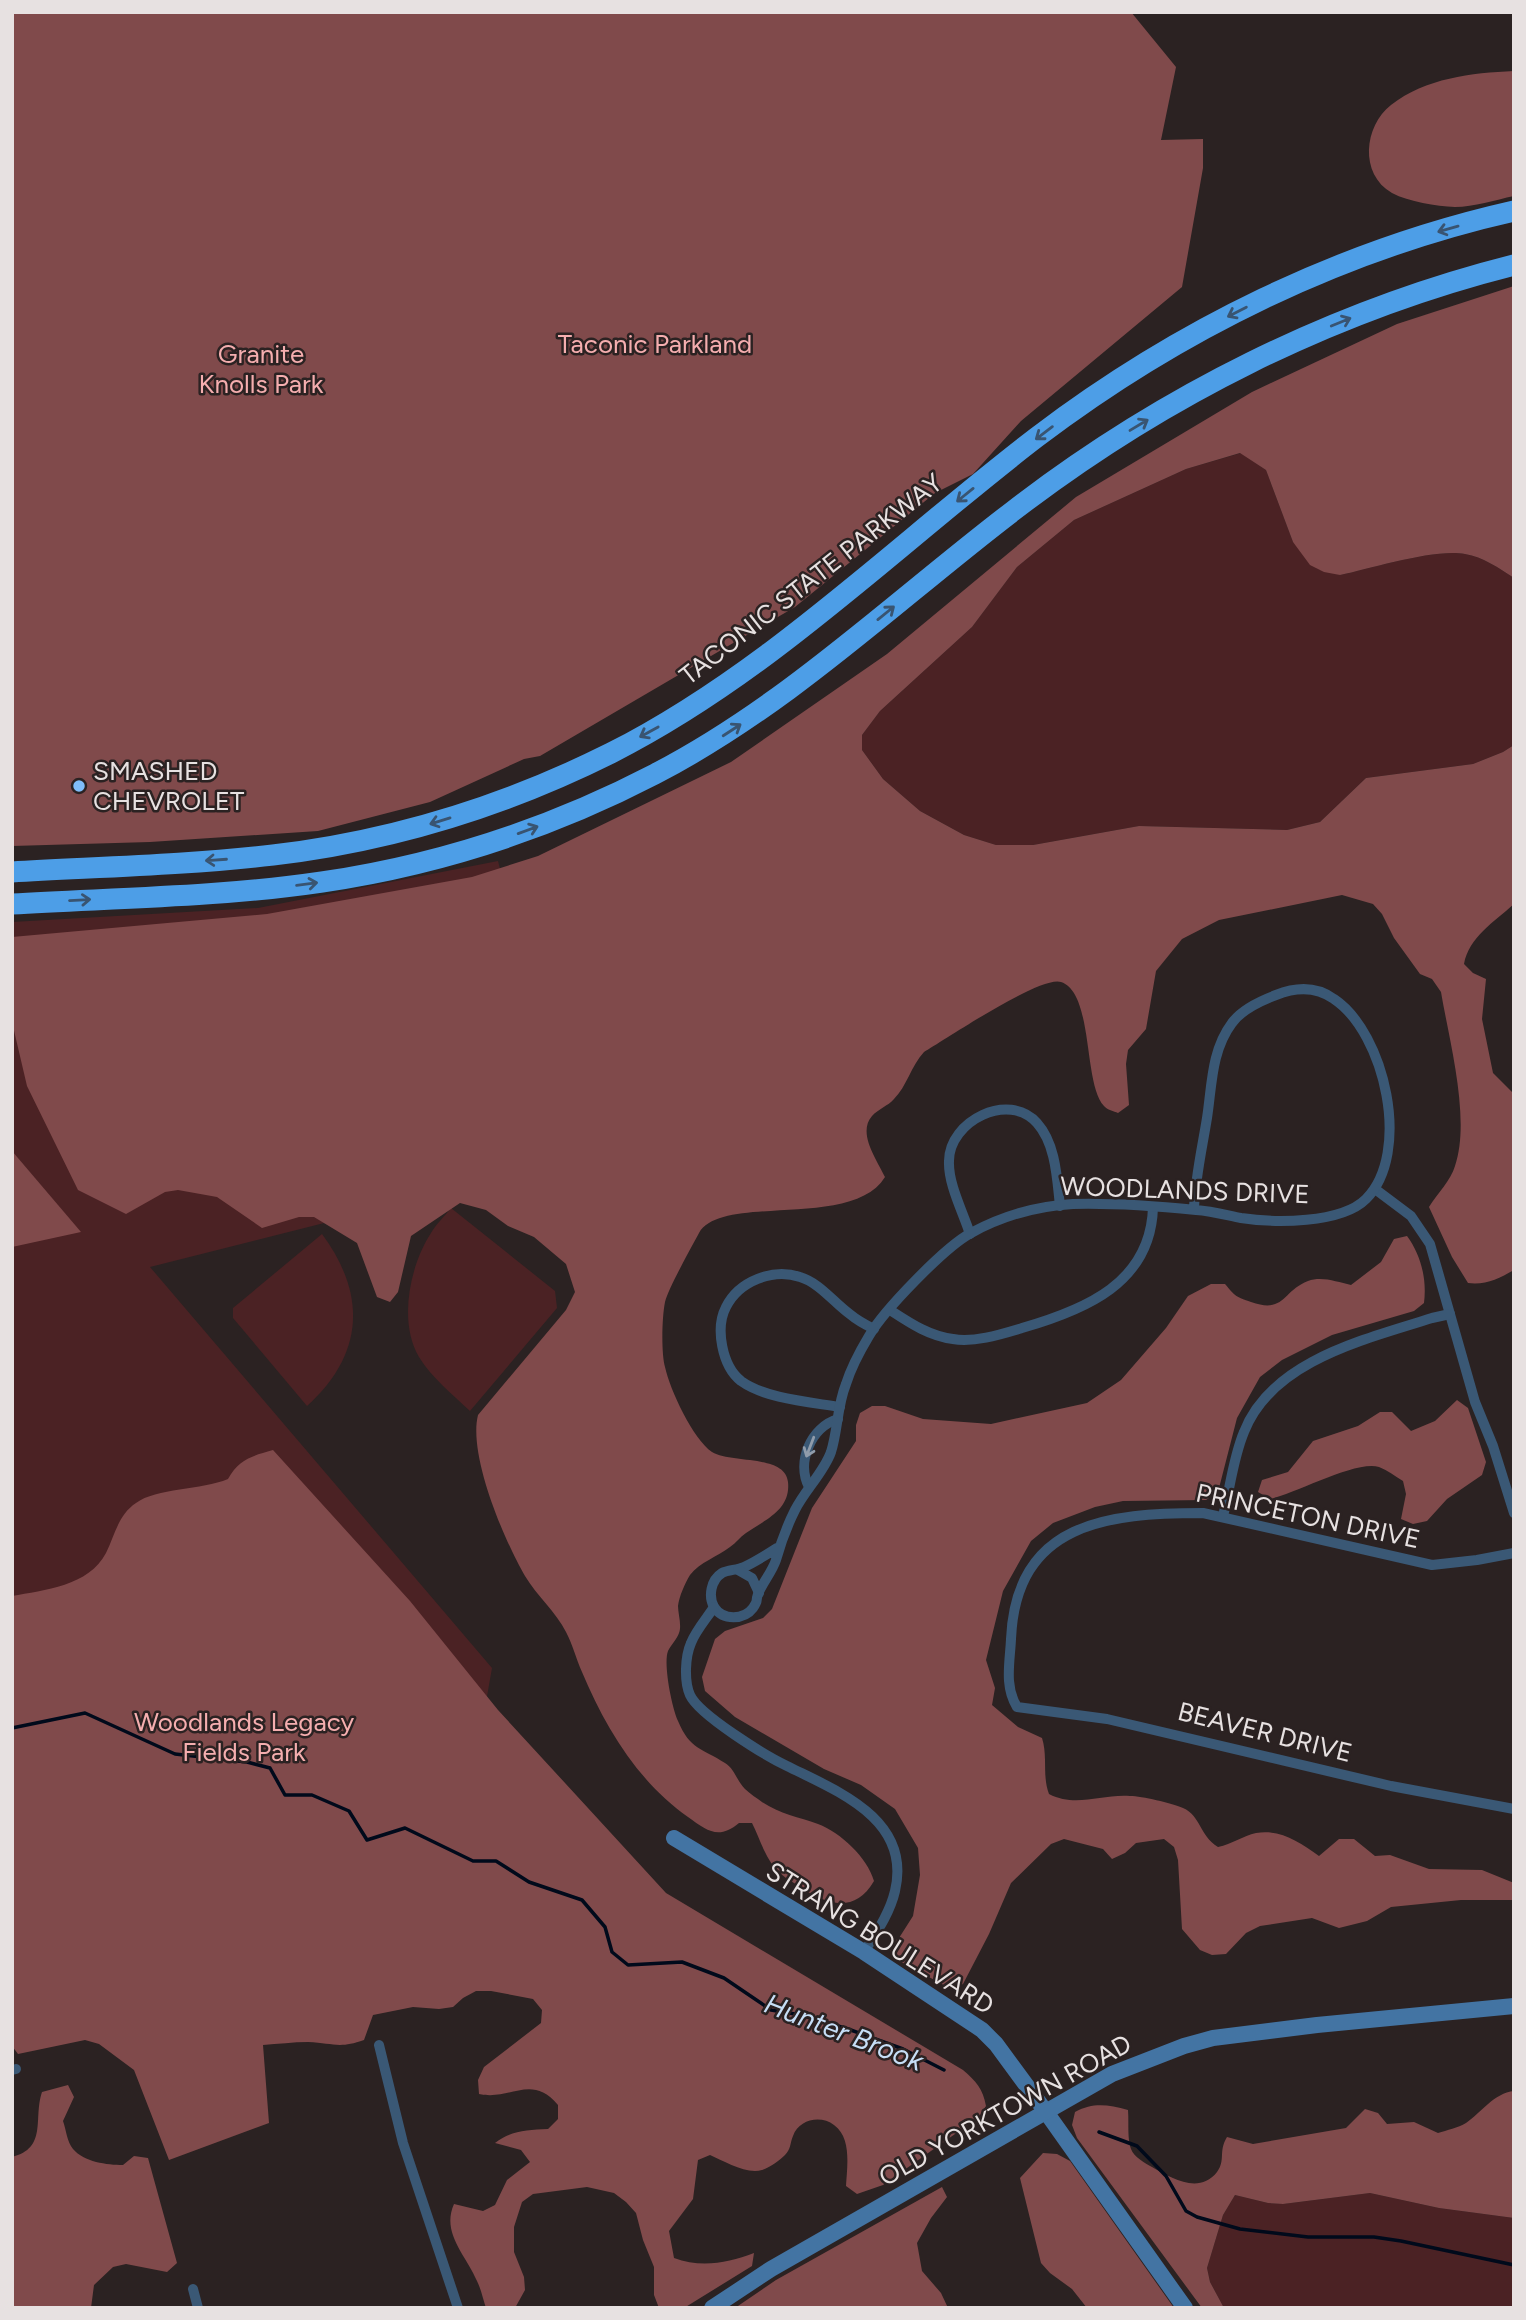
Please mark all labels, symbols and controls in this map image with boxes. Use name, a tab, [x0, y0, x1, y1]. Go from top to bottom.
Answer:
one-way arrow	[1437, 223, 1459, 236]
one-way arrow	[1227, 306, 1248, 320]
one-way arrow	[1330, 315, 1352, 328]
park label: Taconic Parkland	[558, 328, 752, 360]
park label: Granite Knolls Park	[199, 338, 324, 400]
one-way arrow	[1128, 417, 1148, 431]
one-way arrow	[1035, 425, 1054, 440]
street label: TACONIC STATE PARKWAY	[673, 466, 949, 692]
one-way arrow	[957, 487, 975, 502]
one-way arrow	[876, 606, 894, 621]
one-way arrow	[721, 722, 741, 736]
one-way arrow	[639, 726, 660, 739]
place label: SMASHED CHEVROLET	[93, 755, 245, 817]
marker: SMASHED CHEVROLET	[71, 778, 87, 794]
one-way arrow	[429, 815, 451, 828]
one-way arrow	[516, 823, 538, 835]
one-way arrow	[205, 853, 228, 866]
one-way arrow	[295, 877, 318, 890]
one-way arrow	[69, 894, 92, 907]
street label: WOODLANDS DRIVE	[1060, 1170, 1310, 1210]
one-way arrow	[803, 1436, 815, 1458]
street label: PRINCETON DRIVE	[1193, 1477, 1423, 1555]
street label: BEAVER DRIVE	[1175, 1695, 1355, 1769]
park label: Woodlands Legacy Fields Park	[134, 1706, 354, 1768]
street label: STRANG BOULEVARD	[760, 1855, 1000, 2021]
water label: Hunter Brook	[760, 1986, 930, 2078]
street label: OLD YORKTOWN ROAD	[873, 2027, 1137, 2193]

